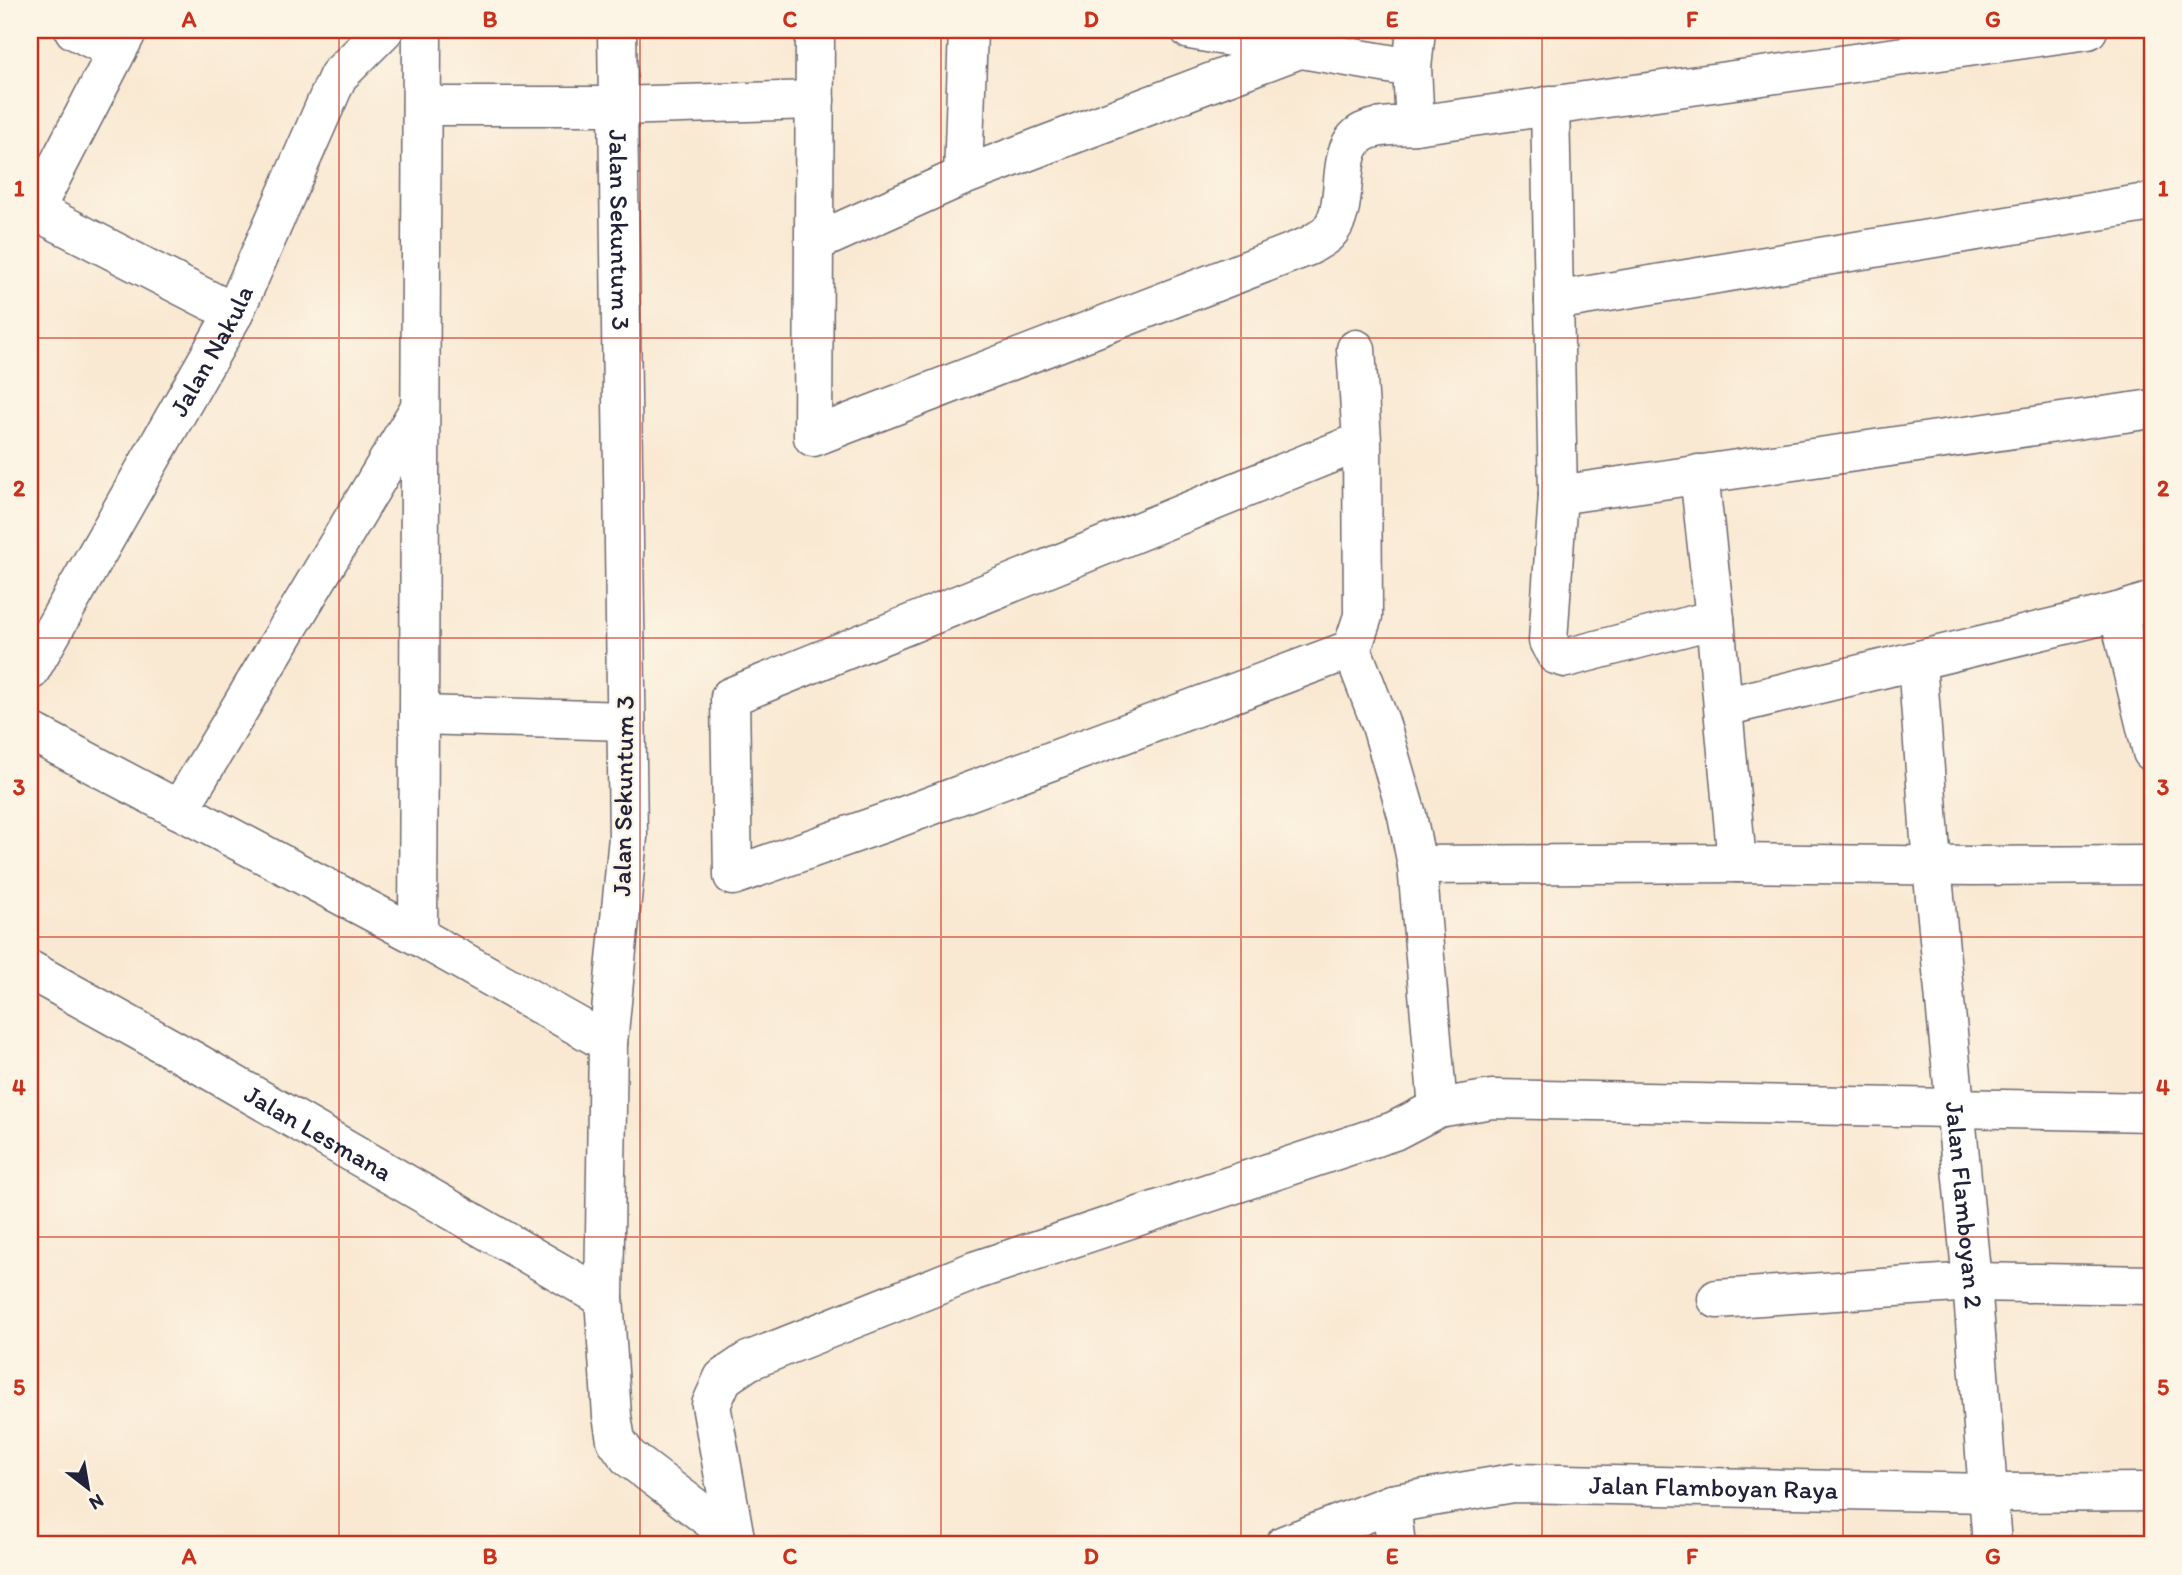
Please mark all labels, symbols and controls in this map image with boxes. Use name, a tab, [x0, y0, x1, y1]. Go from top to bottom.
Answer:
text: A	[181, 5, 197, 33]
text: B	[483, 5, 498, 33]
text: C	[783, 5, 798, 33]
text: D	[1083, 5, 1099, 33]
text: E	[1386, 5, 1399, 33]
text: F	[1686, 5, 1699, 33]
text: G	[1985, 5, 2001, 33]
street label: Jalan Sekuntum 3	[602, 129, 637, 331]
text: 1	[14, 174, 25, 202]
text: 1	[2158, 174, 2169, 202]
street label: Jalan Nakula	[162, 280, 260, 422]
text: 2	[13, 474, 26, 502]
text: 2	[2157, 474, 2170, 502]
street label: Jalan Sekuntum 3	[605, 695, 641, 897]
text: 3	[13, 773, 26, 801]
text: 3	[2157, 773, 2170, 801]
text: 4	[12, 1073, 26, 1101]
text: 4	[2156, 1073, 2170, 1101]
street label: Jalan Lesmana	[239, 1078, 398, 1188]
street label: Jalan Flamboyan 2	[1939, 1100, 1990, 1310]
text: 5	[13, 1373, 25, 1401]
text: 5	[2157, 1373, 2169, 1401]
north arrow	[52, 1452, 122, 1522]
street label: Jalan Flamboyan Raya	[1589, 1469, 1839, 1506]
text: N	[85, 1489, 108, 1515]
text: A	[181, 1542, 197, 1570]
text: B	[483, 1542, 498, 1570]
text: C	[783, 1542, 798, 1570]
text: D	[1083, 1542, 1099, 1570]
text: E	[1386, 1542, 1399, 1570]
text: F	[1686, 1542, 1699, 1570]
text: G	[1985, 1542, 2001, 1570]

